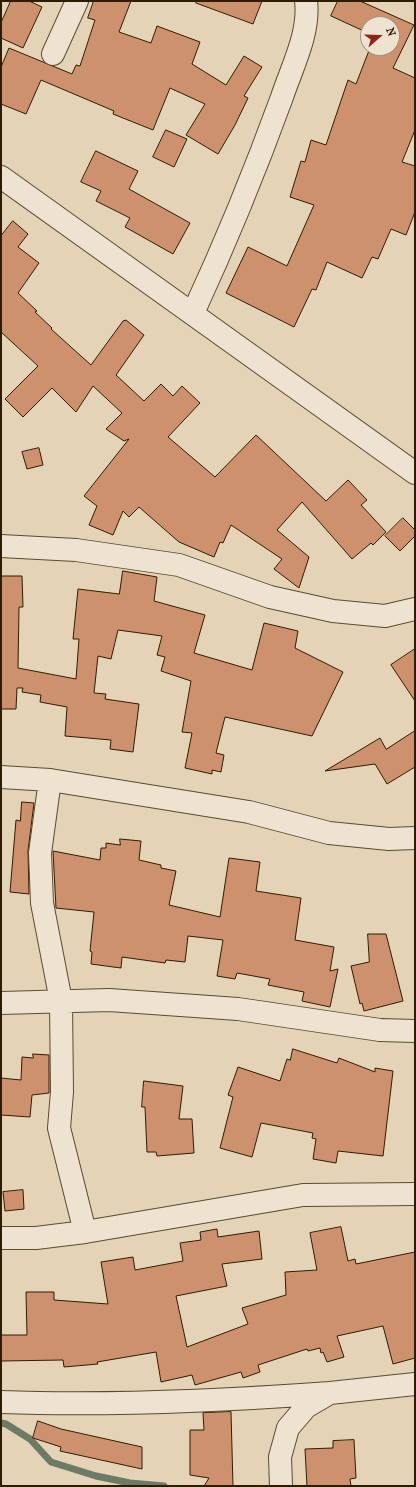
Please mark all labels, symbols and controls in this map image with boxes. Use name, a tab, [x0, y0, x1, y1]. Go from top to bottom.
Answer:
north arrow	[360, 16, 400, 56]
text: N	[383, 26, 398, 38]

